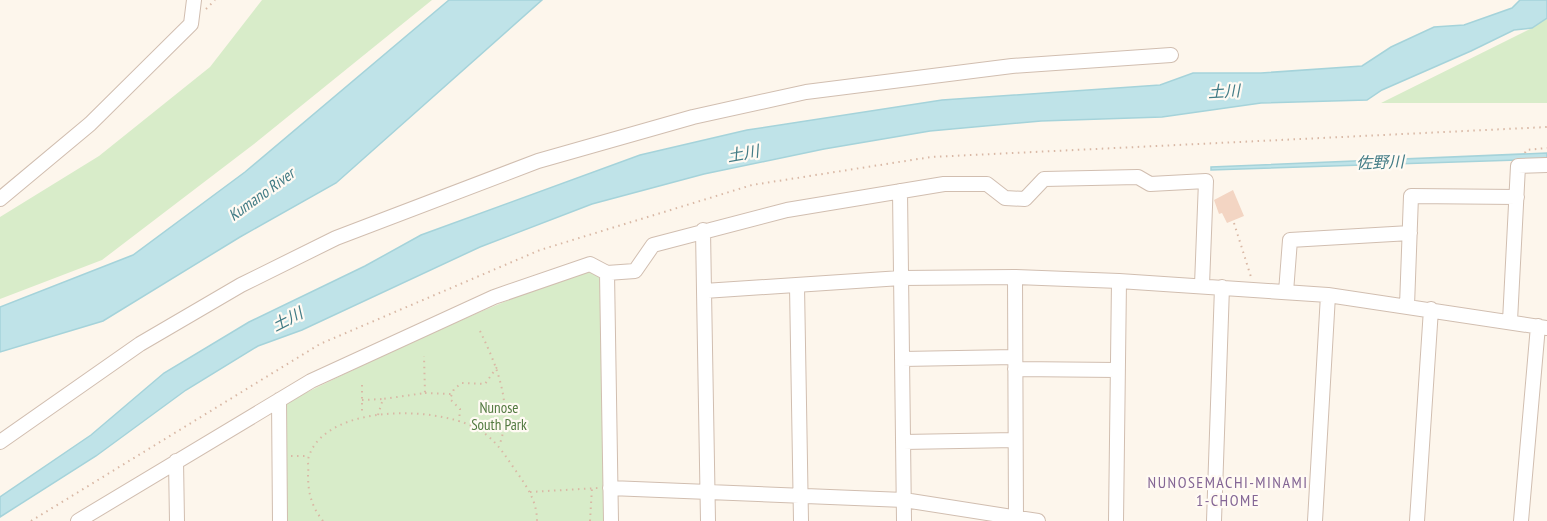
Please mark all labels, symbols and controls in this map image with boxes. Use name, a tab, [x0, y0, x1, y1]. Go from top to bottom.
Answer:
water label: 土川	[1207, 80, 1242, 102]
water label: 土川	[725, 140, 762, 166]
water label: 佐野川	[1356, 151, 1406, 173]
water label: Kumano River	[224, 162, 300, 225]
water label: 土川	[268, 302, 308, 335]
park label: Nunose South Park	[471, 398, 527, 434]
district label: NUNOSEMACHI-MINAMI 1-CHOME	[1148, 472, 1308, 510]

